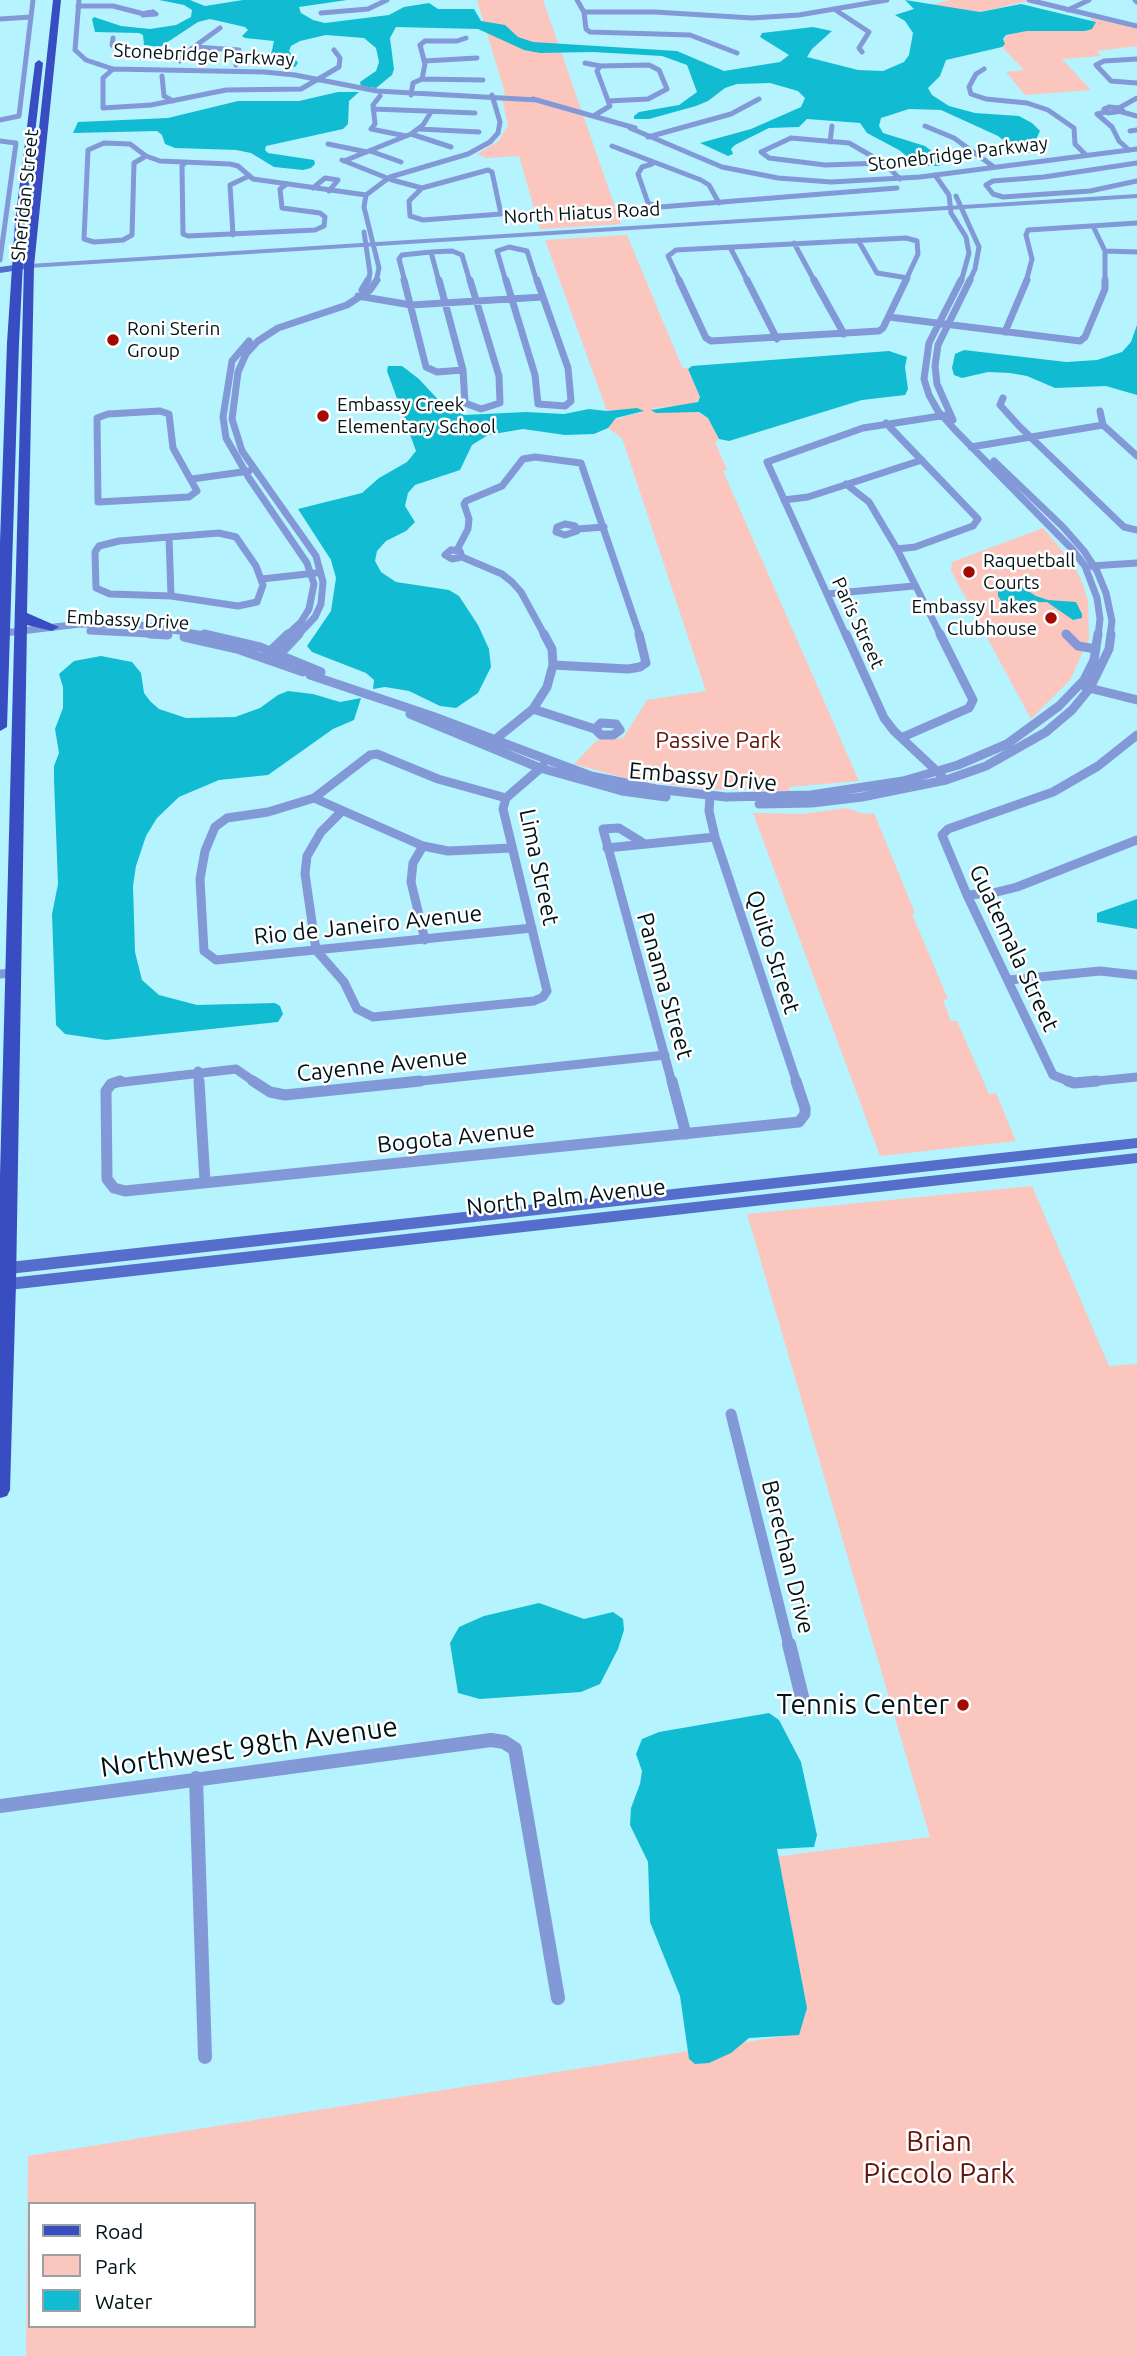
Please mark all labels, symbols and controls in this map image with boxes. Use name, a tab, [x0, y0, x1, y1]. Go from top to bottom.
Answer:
street label: Stonebridge Parkway	[113, 39, 295, 71]
street label: Sheridan Street	[7, 128, 43, 262]
street label: Stonebridge Parkway	[867, 132, 1049, 176]
street label: North Hiatus Road	[503, 198, 661, 228]
place label: Roni Sterin Group	[127, 318, 220, 362]
marker: Roni Sterin Group	[105, 332, 121, 348]
place label: Embassy Creek Elementary School	[337, 394, 496, 438]
marker: Embassy Creek Elementary School	[315, 408, 331, 424]
place label: Raquetball Courts	[983, 550, 1075, 594]
marker: Raquetball Courts	[961, 564, 977, 580]
street label: Paris Street	[827, 574, 889, 672]
place label: Embassy Lakes Clubhouse	[912, 596, 1037, 640]
street label: Embassy Drive	[66, 605, 190, 635]
marker: Embassy Lakes Clubhouse	[1043, 610, 1059, 626]
park label: Passive Park	[655, 726, 781, 754]
street label: Embassy Drive	[628, 757, 778, 797]
street label: Lima Street	[513, 806, 565, 928]
street label: Guatemala Street	[963, 860, 1065, 1036]
street label: Quito Street	[740, 887, 806, 1017]
street label: Rio de Janeiro Avenue	[252, 899, 484, 951]
street label: Panama Street	[631, 909, 699, 1063]
street label: Cayenne Avenue	[295, 1042, 469, 1088]
street label: Bogota Avenue	[376, 1115, 536, 1159]
street label: North Palm Avenue	[465, 1173, 667, 1221]
street label: Berechan Drive	[756, 1477, 820, 1637]
place label: Tennis Center	[776, 1688, 949, 1722]
marker: Tennis Center	[955, 1697, 971, 1713]
street label: Northwest 98th Avenue	[98, 1709, 400, 1785]
park label: Brian Piccolo Park	[863, 2125, 1015, 2191]
legend	[28, 2202, 256, 2328]
text: Road	[95, 2219, 143, 2243]
text: Park	[95, 2254, 137, 2278]
text: Water	[95, 2289, 153, 2313]

